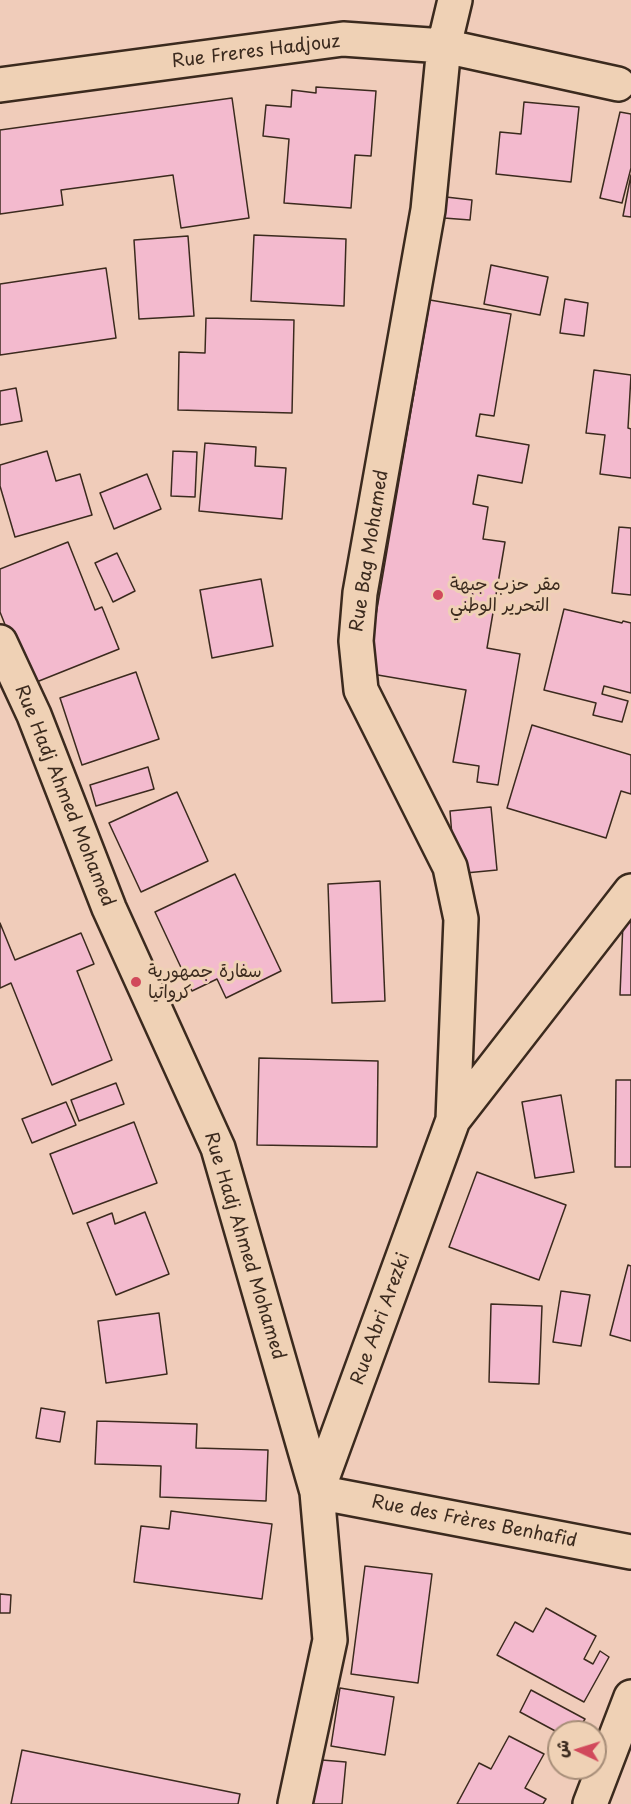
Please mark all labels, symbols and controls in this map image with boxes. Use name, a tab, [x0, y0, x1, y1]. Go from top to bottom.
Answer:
street label: Rue Freres Hadjouz	[171, 31, 341, 73]
street label: Rue Bag Mohamed	[347, 469, 393, 633]
place label: مقر حزب جبهة التحرير الوطني	[450, 574, 561, 616]
marker: مقر حزب جبهة التحرير الوطني	[431, 588, 445, 602]
street label: Rue Hadj Ahmed Mohamed	[10, 682, 118, 910]
place label: سفارة جمهورية كرواتيا	[148, 961, 262, 1004]
marker: سفارة جمهورية كرواتيا	[129, 975, 143, 989]
street label: Rue Hadj Ahmed Mohamed	[199, 1130, 289, 1362]
street label: Rue Abri Arezki	[347, 1250, 415, 1388]
street label: Rue des Frères Benhafid	[370, 1491, 578, 1553]
north arrow	[547, 1720, 607, 1780]
text: ش	[548, 1739, 574, 1759]

